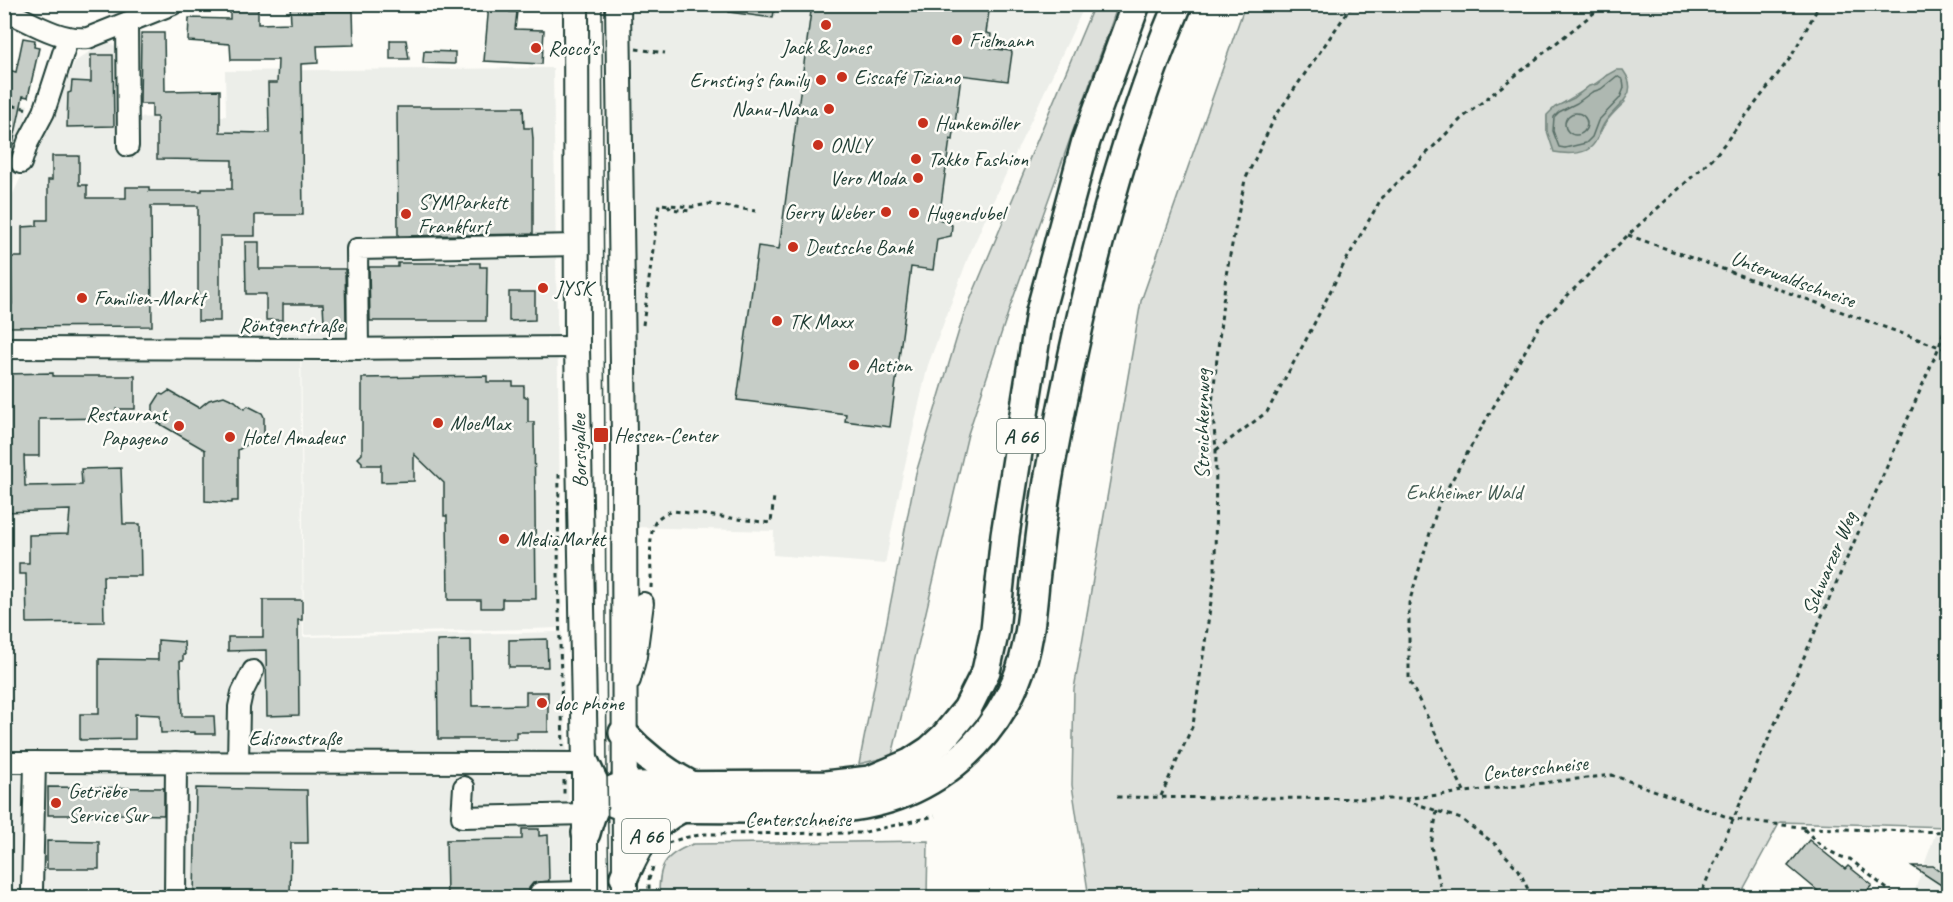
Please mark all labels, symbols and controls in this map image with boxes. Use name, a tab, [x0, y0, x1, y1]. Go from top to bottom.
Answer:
marker: Jack & Jones	[819, 18, 833, 32]
place label: Fielmann	[969, 27, 1034, 53]
marker: Fielmann	[950, 33, 964, 47]
place label: Jack & Jones	[780, 34, 873, 60]
place label: Rocco's	[548, 35, 600, 61]
marker: Rocco's	[529, 41, 543, 55]
place label: Eiscafé Tiziano	[854, 64, 961, 90]
place label: Ernsting's family	[689, 67, 811, 93]
marker: Eiscafé Tiziano	[835, 70, 849, 84]
marker: Ernsting's family	[814, 73, 828, 87]
place label: Nanu-Nana	[732, 96, 819, 122]
marker: Nanu-Nana	[822, 102, 836, 116]
place label: Hunkemöller	[935, 110, 1021, 136]
marker: Hunkemöller	[916, 116, 930, 130]
place label: ONLY	[830, 132, 874, 158]
marker: ONLY	[811, 138, 825, 152]
place label: Takko Fashion	[928, 146, 1029, 172]
marker: Takko Fashion	[909, 152, 923, 166]
place label: Vero Moda	[829, 165, 908, 191]
marker: Vero Moda	[911, 171, 925, 185]
place label: SYMParkett Frankfurt	[418, 189, 509, 239]
place label: Gerry Weber	[784, 199, 875, 225]
place label: Hugendubel	[926, 200, 1008, 226]
marker: Gerry Weber	[879, 205, 893, 219]
marker: Hugendubel	[907, 206, 921, 220]
marker: SYMParkett Frankfurt	[399, 207, 413, 221]
place label: Deutsche Bank	[805, 234, 914, 260]
marker: Deutsche Bank	[786, 240, 800, 254]
street label: Unterwaldschneise	[1727, 245, 1860, 314]
place label: JYSK	[554, 275, 597, 301]
marker: JYSK	[536, 281, 550, 295]
place label: Familien-Markt	[94, 285, 208, 311]
marker: Familien-Markt	[75, 291, 89, 305]
place label: TK Maxx	[789, 308, 855, 334]
street label: Röntgenstraße	[239, 312, 345, 338]
marker: TK Maxx	[770, 314, 784, 328]
place label: Action	[866, 352, 913, 378]
marker: Action	[847, 358, 861, 372]
street label: Streichkernweg	[1189, 367, 1215, 479]
place label: Restaurant Papageno	[86, 401, 169, 451]
place label: MoeMax	[450, 410, 512, 436]
street label: Borsigallee	[565, 413, 593, 488]
marker: MoeMax	[431, 416, 445, 430]
marker: Restaurant Papageno	[172, 419, 186, 433]
road number: A 66	[997, 419, 1045, 453]
place label: Hessen-Center	[614, 422, 719, 448]
place label: Hotel Amadeus	[242, 424, 346, 450]
marker: Hessen-Center	[592, 426, 610, 444]
marker: Hotel Amadeus	[223, 430, 237, 444]
park label: Enkheimer Wald	[1406, 479, 1526, 505]
street label: Schwarzer Weg	[1796, 506, 1863, 619]
place label: MediaMarkt	[516, 526, 607, 552]
marker: MediaMarkt	[497, 532, 511, 546]
place label: doc phone	[554, 690, 625, 716]
marker: doc phone	[535, 696, 549, 710]
street label: Edisonstraße	[249, 725, 344, 751]
street label: Centerschneise	[1481, 749, 1590, 786]
place label: Getriebe Service Sur	[68, 778, 150, 828]
marker: Getriebe Service Sur	[49, 796, 63, 810]
street label: Centerschneise	[745, 806, 852, 832]
road number: A 66	[622, 819, 670, 853]

